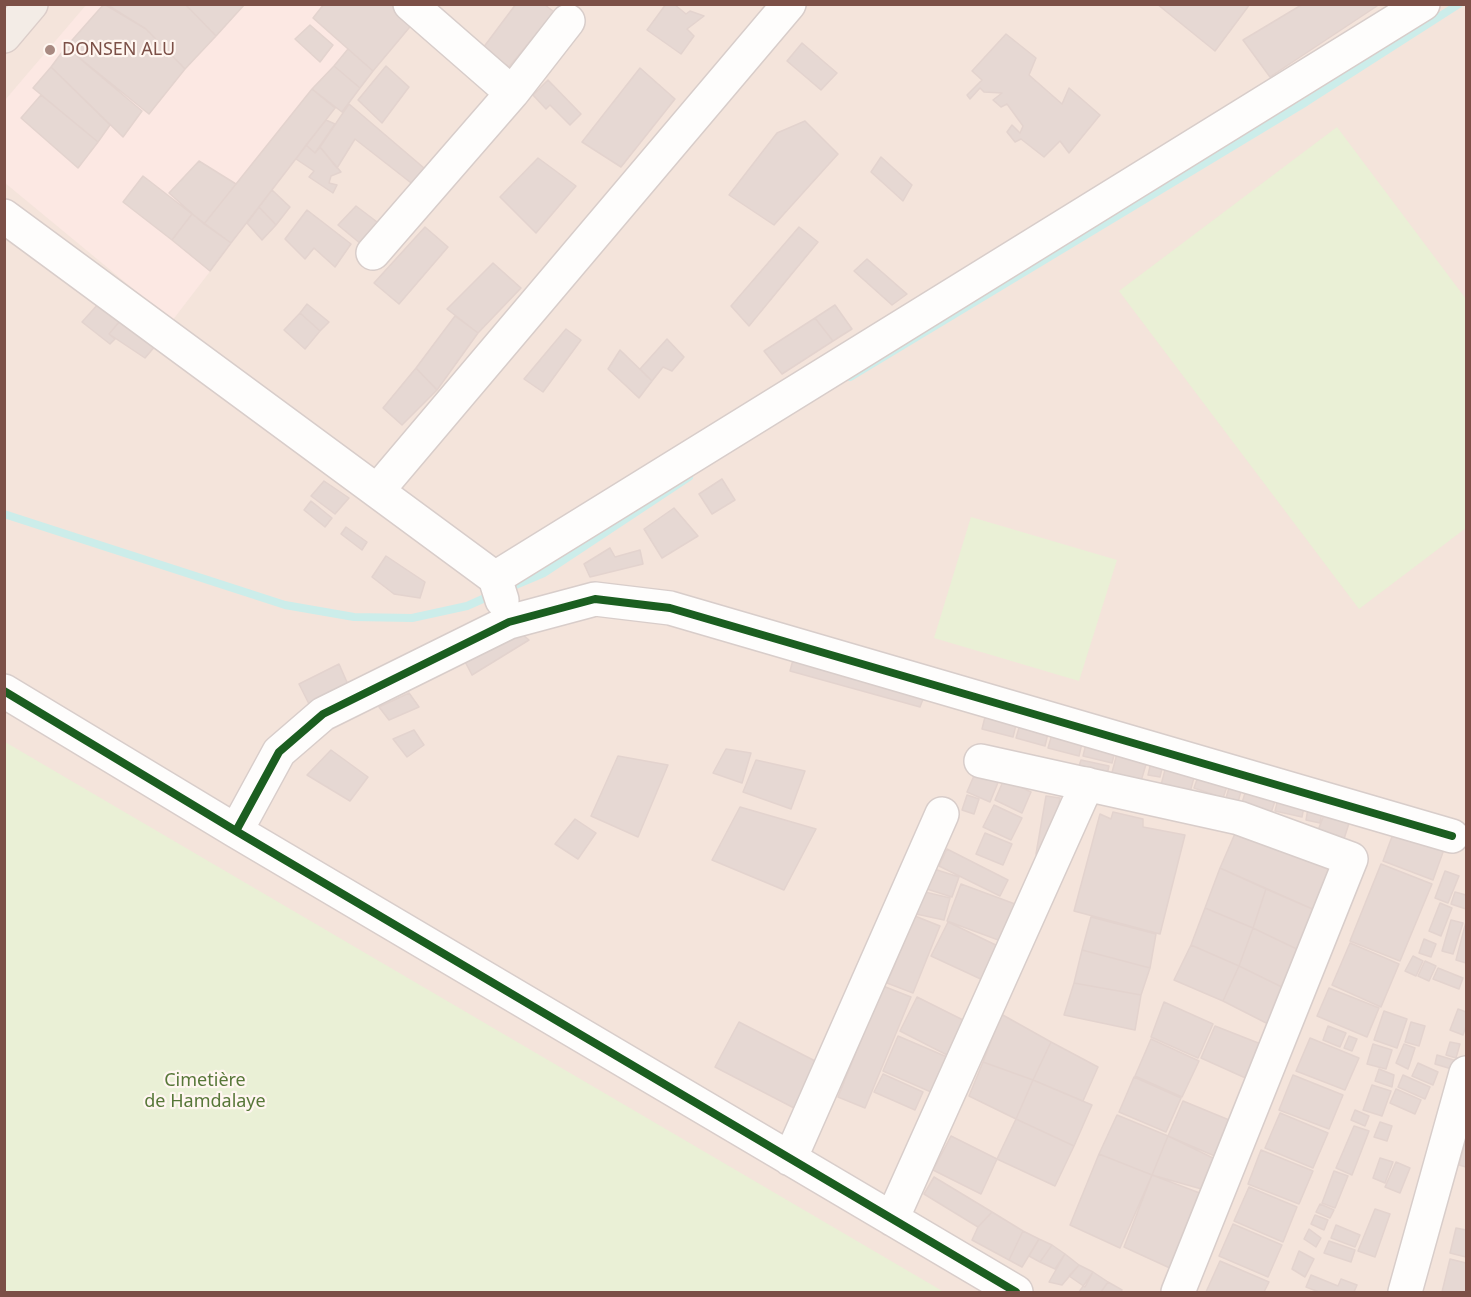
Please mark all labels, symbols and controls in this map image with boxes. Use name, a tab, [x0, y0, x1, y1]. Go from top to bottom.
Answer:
place label: DONSEN ALU	[62, 39, 175, 61]
marker: DONSEN ALU	[43, 43, 57, 57]
park label: Cimetière de Hamdalaye	[144, 1070, 266, 1112]

